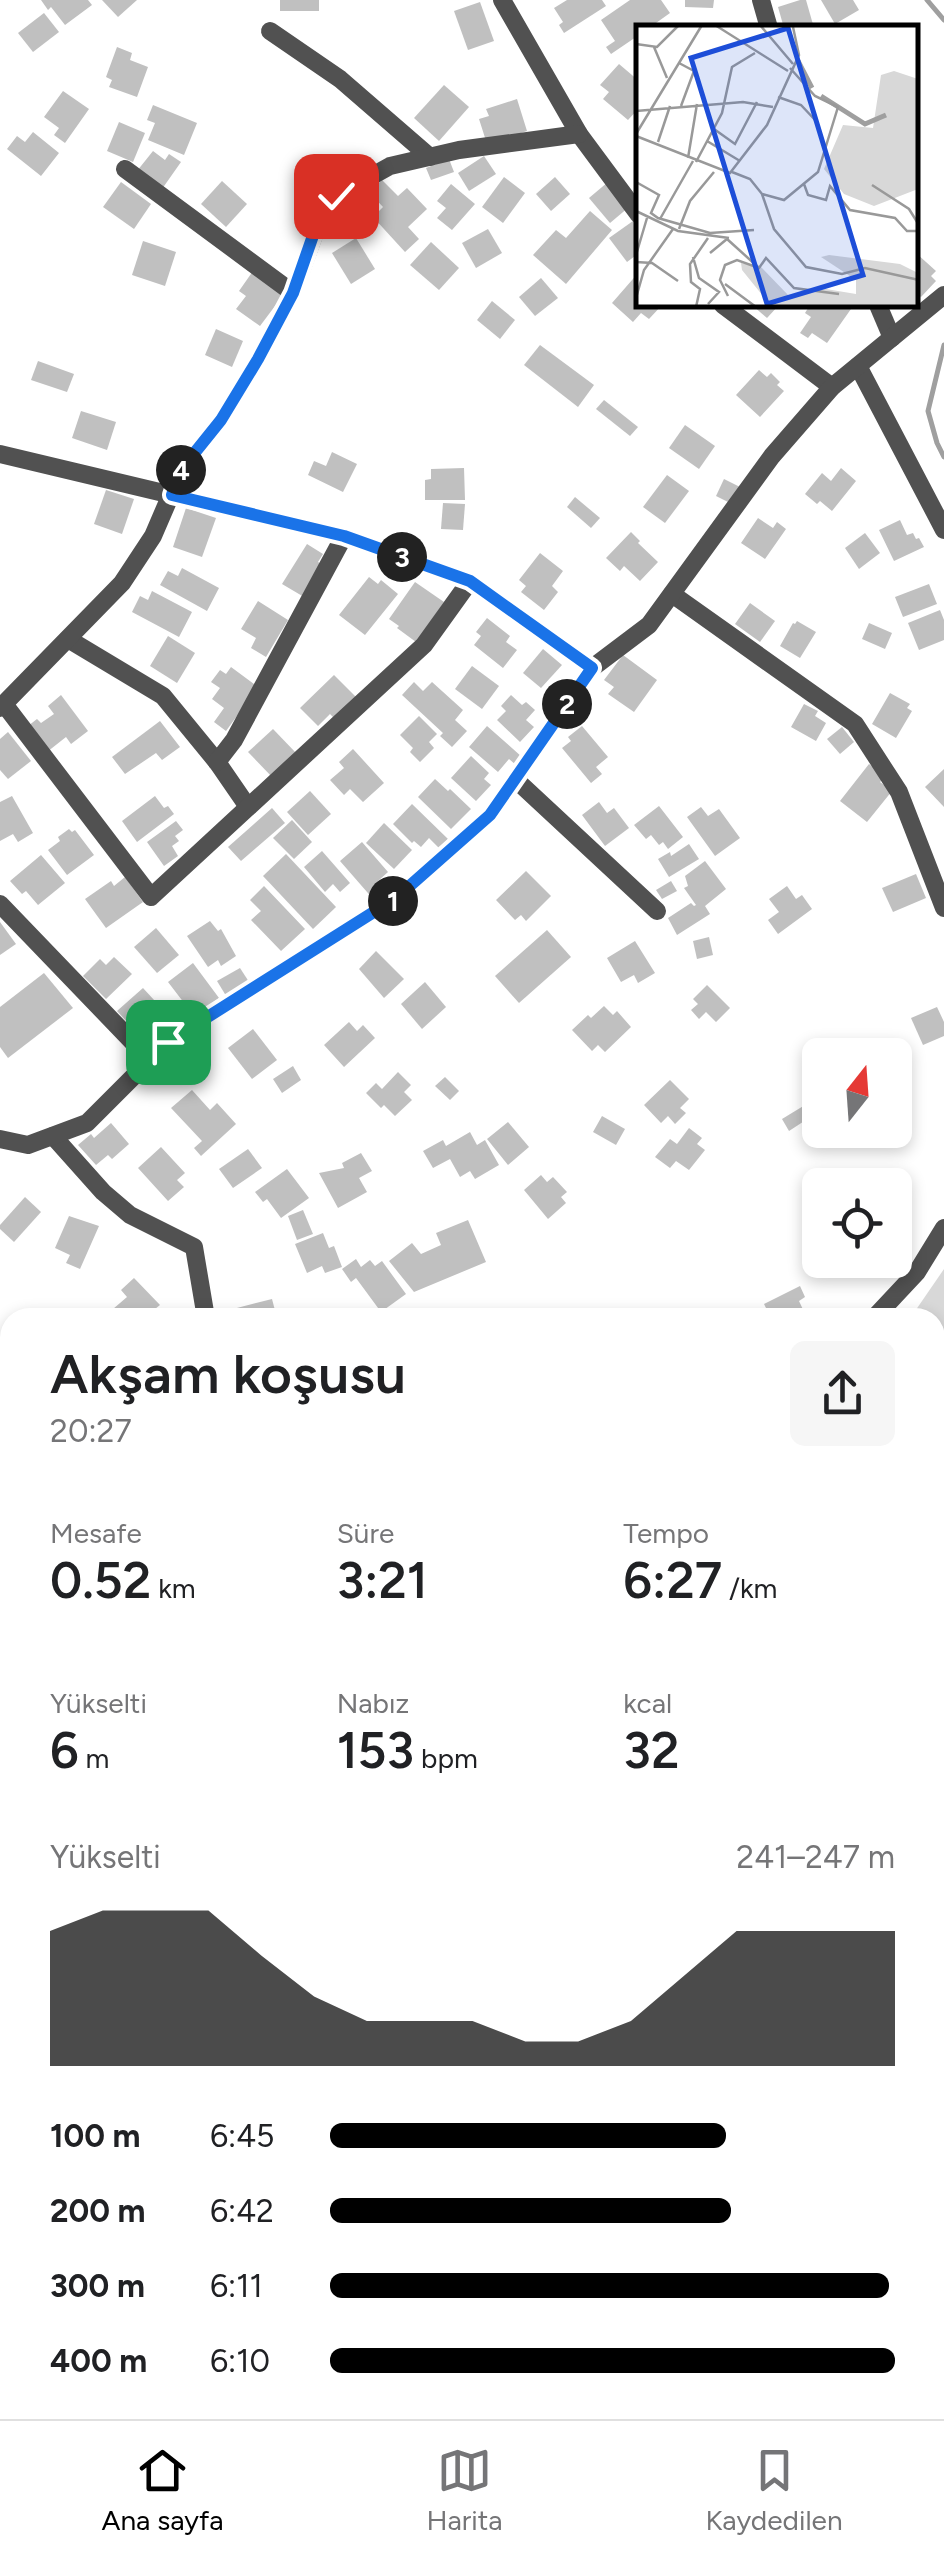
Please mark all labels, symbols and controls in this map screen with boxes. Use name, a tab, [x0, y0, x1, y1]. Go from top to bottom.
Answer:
inset map	[636, 25, 919, 308]
pin	[294, 154, 379, 239]
icon: check	[309, 169, 364, 224]
pin: 4	[156, 445, 206, 495]
text: 4	[172, 453, 190, 487]
pin: 3	[377, 532, 427, 582]
text: 3	[394, 540, 410, 574]
pin: 2	[542, 679, 592, 729]
text: 2	[559, 687, 575, 721]
pin: 1	[368, 876, 418, 926]
text: 1	[387, 884, 399, 918]
pin	[126, 1000, 211, 1085]
icon: arrive	[141, 1015, 196, 1070]
north arrow	[802, 1038, 912, 1148]
map controls	[802, 1038, 912, 1278]
button: locate	[802, 1168, 912, 1278]
text: Akşam koşusu	[50, 1341, 406, 1407]
button: share	[790, 1341, 895, 1446]
text: 20:27	[50, 1412, 132, 1450]
text: Mesafe	[50, 1516, 142, 1550]
text: Süre	[337, 1516, 394, 1550]
text: Tempo	[623, 1516, 709, 1550]
text: 0.52	[50, 1550, 151, 1611]
text: 3:21	[337, 1550, 428, 1611]
text: 6:27	[623, 1550, 722, 1611]
text: km	[151, 1571, 196, 1605]
text: /km	[722, 1571, 777, 1605]
text: Yükselti	[50, 1686, 147, 1720]
text: Nabız	[337, 1686, 409, 1720]
text: kcal	[623, 1686, 672, 1720]
text: 6	[50, 1720, 79, 1781]
text: 153	[337, 1720, 414, 1781]
text: 32	[623, 1720, 679, 1781]
text: m	[79, 1741, 109, 1775]
text: bpm	[414, 1741, 478, 1775]
text: Yükselti	[50, 1838, 161, 1876]
text: 241–247 m	[736, 1838, 895, 1876]
text: 100 m	[50, 2117, 141, 2155]
text: 6:45	[210, 2117, 274, 2155]
text: 200 m	[50, 2192, 146, 2230]
text: 6:42	[210, 2192, 274, 2230]
text: 300 m	[50, 2267, 145, 2305]
text: 6:11	[210, 2267, 263, 2305]
text: 400 m	[50, 2342, 147, 2380]
text: 6:10	[210, 2342, 270, 2380]
tab: Ana sayfa	[101, 2443, 224, 2537]
tab: Harita	[427, 2443, 503, 2537]
tab: Kaydedilen	[706, 2443, 843, 2537]

